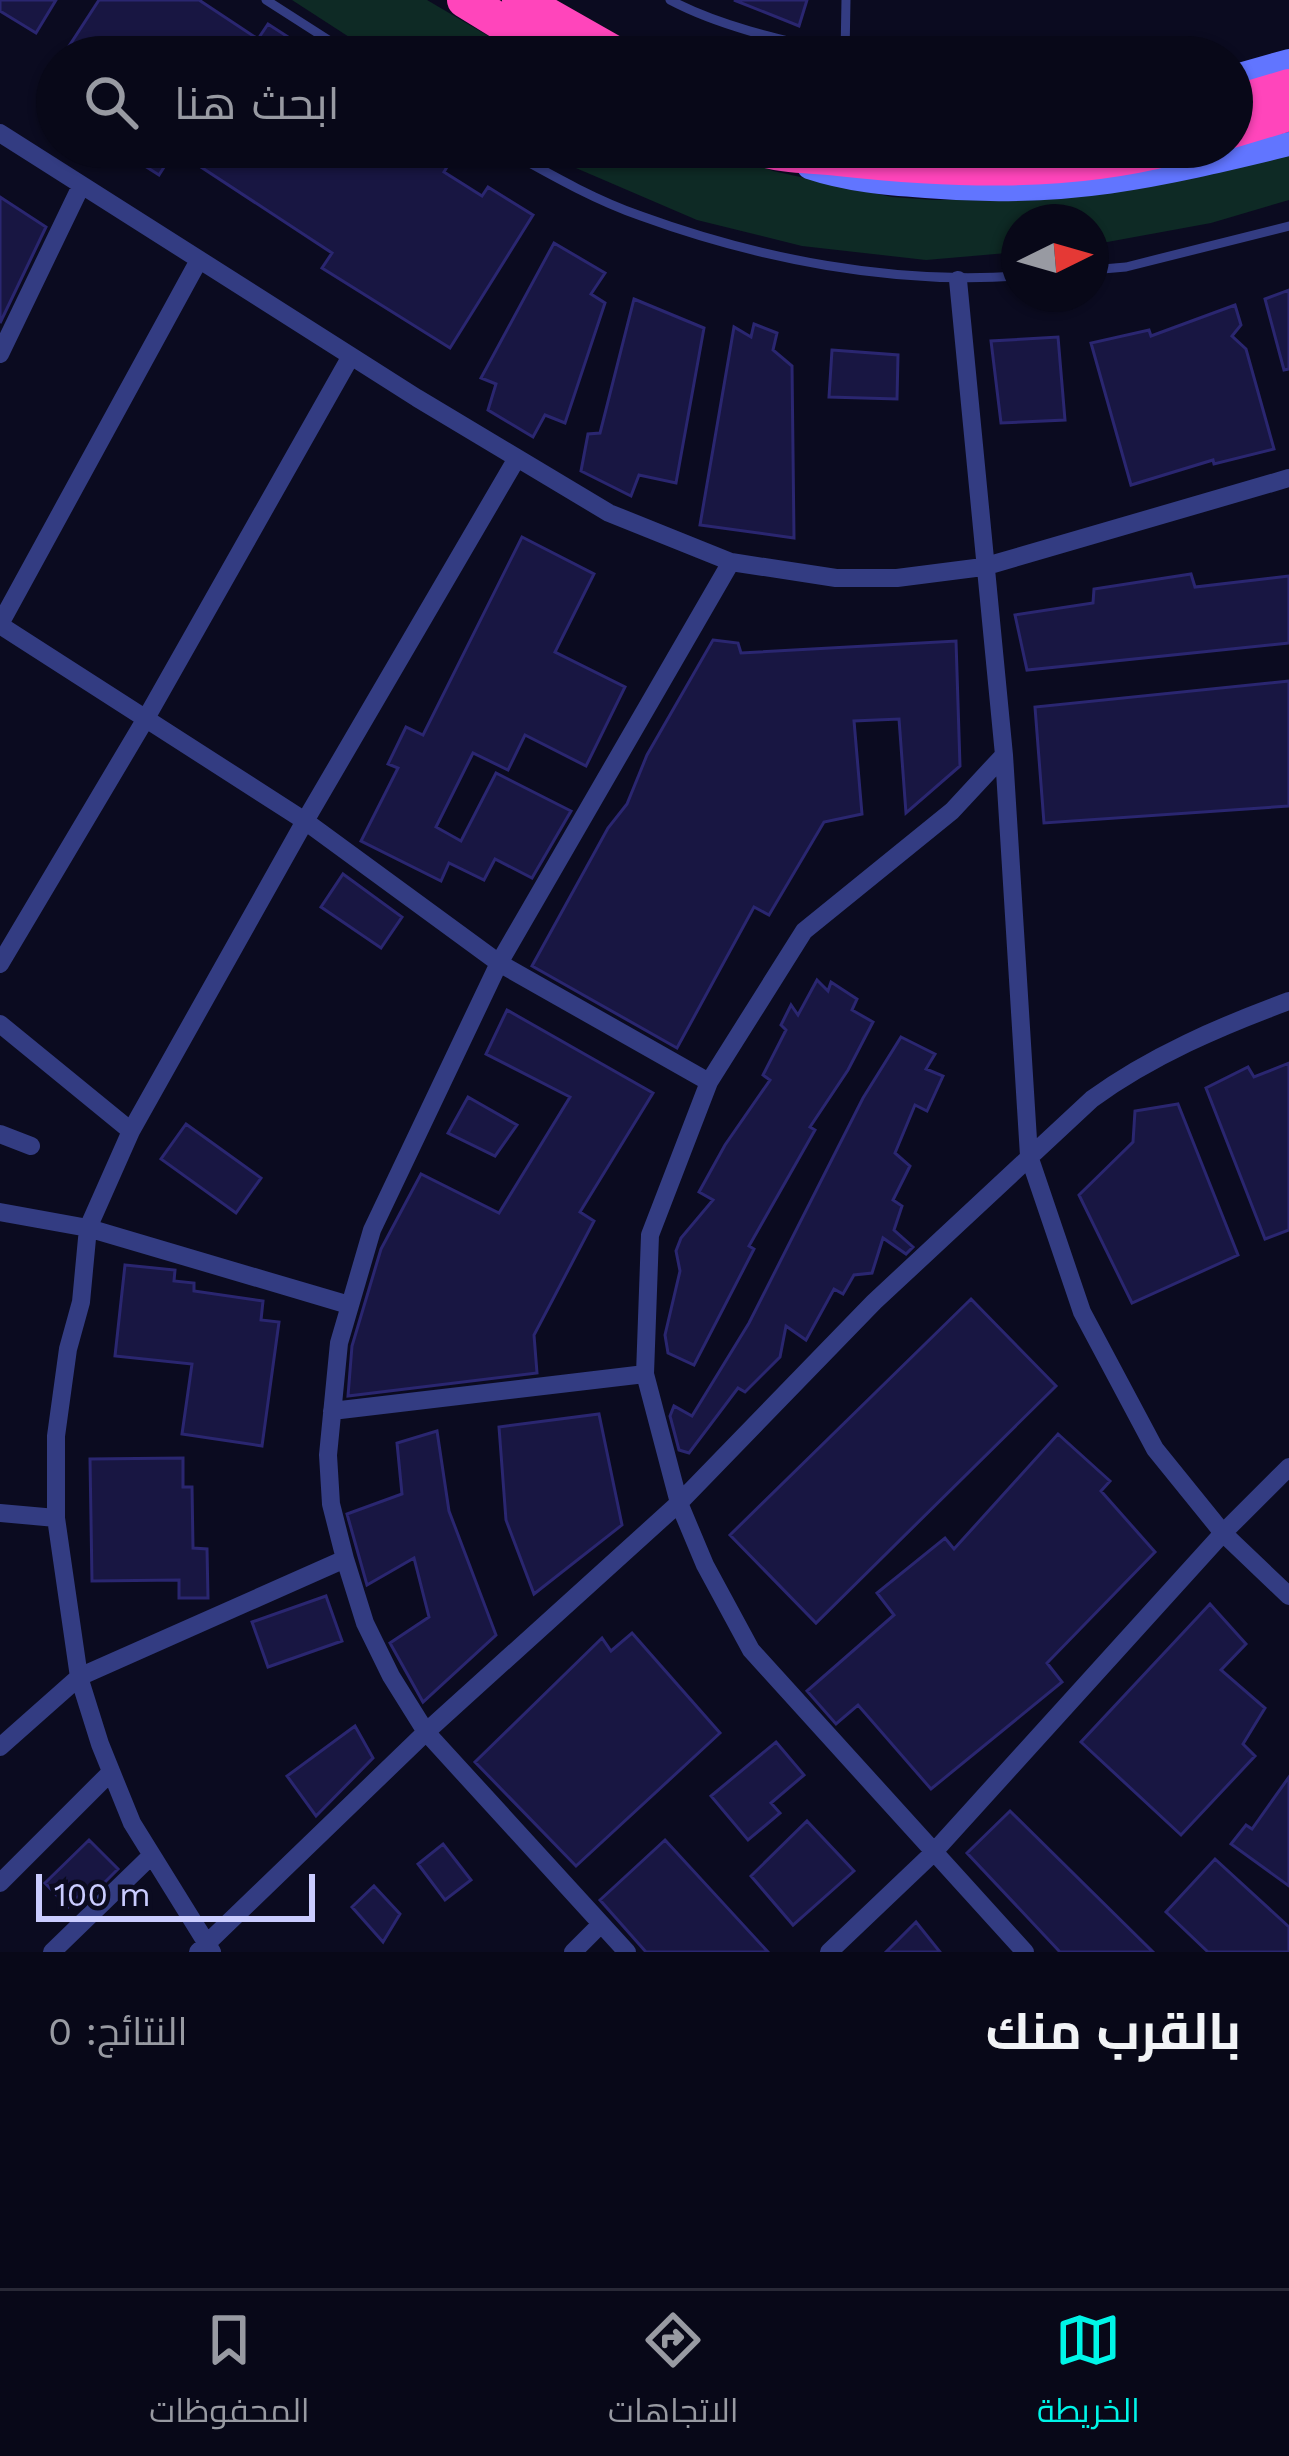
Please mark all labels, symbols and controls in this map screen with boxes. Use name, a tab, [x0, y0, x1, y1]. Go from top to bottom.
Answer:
search box	[36, 36, 1253, 168]
icon: search	[78, 69, 144, 135]
text: ابحث هنا	[174, 77, 340, 130]
north arrow	[1001, 204, 1109, 312]
scale bar	[36, 1868, 315, 1921]
text: 100 m	[54, 1875, 151, 1914]
text: بالقرب منك	[986, 2002, 1241, 2061]
text: النتائج: 0	[48, 2009, 188, 2054]
tab: المحفوظات	[149, 2307, 310, 2441]
tab: الاتجاهات	[608, 2307, 739, 2441]
tab: الخريطة	[1037, 2307, 1140, 2441]

